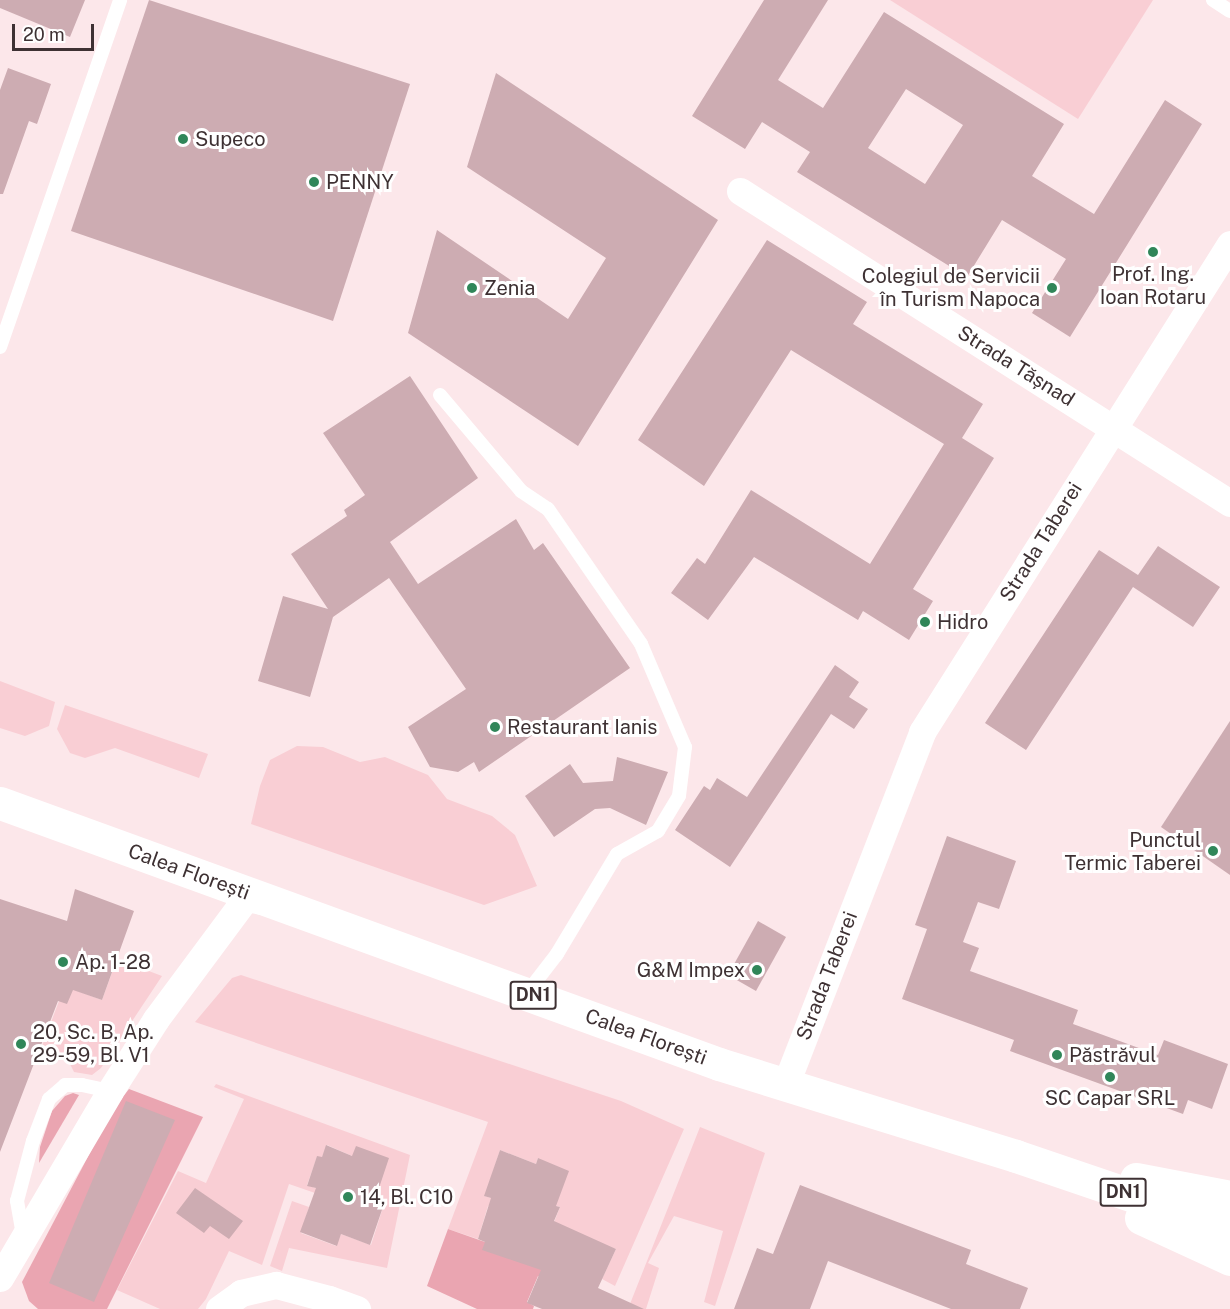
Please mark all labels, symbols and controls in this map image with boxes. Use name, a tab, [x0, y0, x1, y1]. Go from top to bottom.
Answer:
scale bar	[15, 12, 98, 50]
text: 20 m	[23, 24, 65, 45]
place label: Supeco	[195, 127, 265, 151]
marker: Supeco	[176, 132, 190, 146]
place label: PENNY	[326, 170, 394, 194]
marker: PENNY	[307, 175, 321, 189]
marker: Prof. Ing. Ioan Rotaru	[1146, 245, 1160, 259]
place label: Prof. Ing. Ioan Rotaru	[1100, 262, 1206, 309]
place label: Colegiul de Servicii în Turism Napoca	[861, 264, 1040, 311]
place label: Zenia	[484, 276, 535, 300]
marker: Zenia	[465, 281, 479, 295]
marker: Colegiul de Servicii în Turism Napoca	[1045, 281, 1059, 295]
street label: Strada Tășnad	[953, 320, 1079, 412]
street label: Strada Taberei	[995, 478, 1087, 606]
place label: Hidro	[937, 610, 988, 634]
marker: Hidro	[918, 615, 932, 629]
place label: Restaurant Ianis	[507, 715, 657, 739]
marker: Restaurant Ianis	[488, 720, 502, 734]
place label: Punctul Termic Taberei	[1064, 828, 1201, 875]
street label: Calea Florești	[125, 839, 253, 905]
marker: Punctul Termic Taberei	[1206, 844, 1220, 858]
street label: Strada Taberei	[791, 908, 863, 1044]
place label: Ap. 1-28	[75, 950, 151, 974]
marker: Ap. 1-28	[56, 955, 70, 969]
place label: G&M Impex	[637, 958, 745, 982]
marker: G&M Impex	[750, 963, 764, 977]
road number: DN1	[509, 980, 557, 1010]
street label: Calea Florești	[582, 1004, 710, 1070]
place label: 20, Sc. B, Ap. 29-59, Bl. V1	[33, 1020, 154, 1067]
marker: 20, Sc. B, Ap. 29-59, Bl. V1	[14, 1037, 28, 1051]
place label: Păstrăvul	[1069, 1043, 1156, 1067]
marker: Păstrăvul	[1050, 1048, 1064, 1062]
marker: SC Capar SRL	[1103, 1070, 1117, 1084]
place label: SC Capar SRL	[1045, 1086, 1175, 1110]
road number: DN1	[1099, 1177, 1147, 1207]
place label: 14, Bl. C10	[360, 1185, 453, 1209]
marker: 14, Bl. C10	[341, 1190, 355, 1204]

